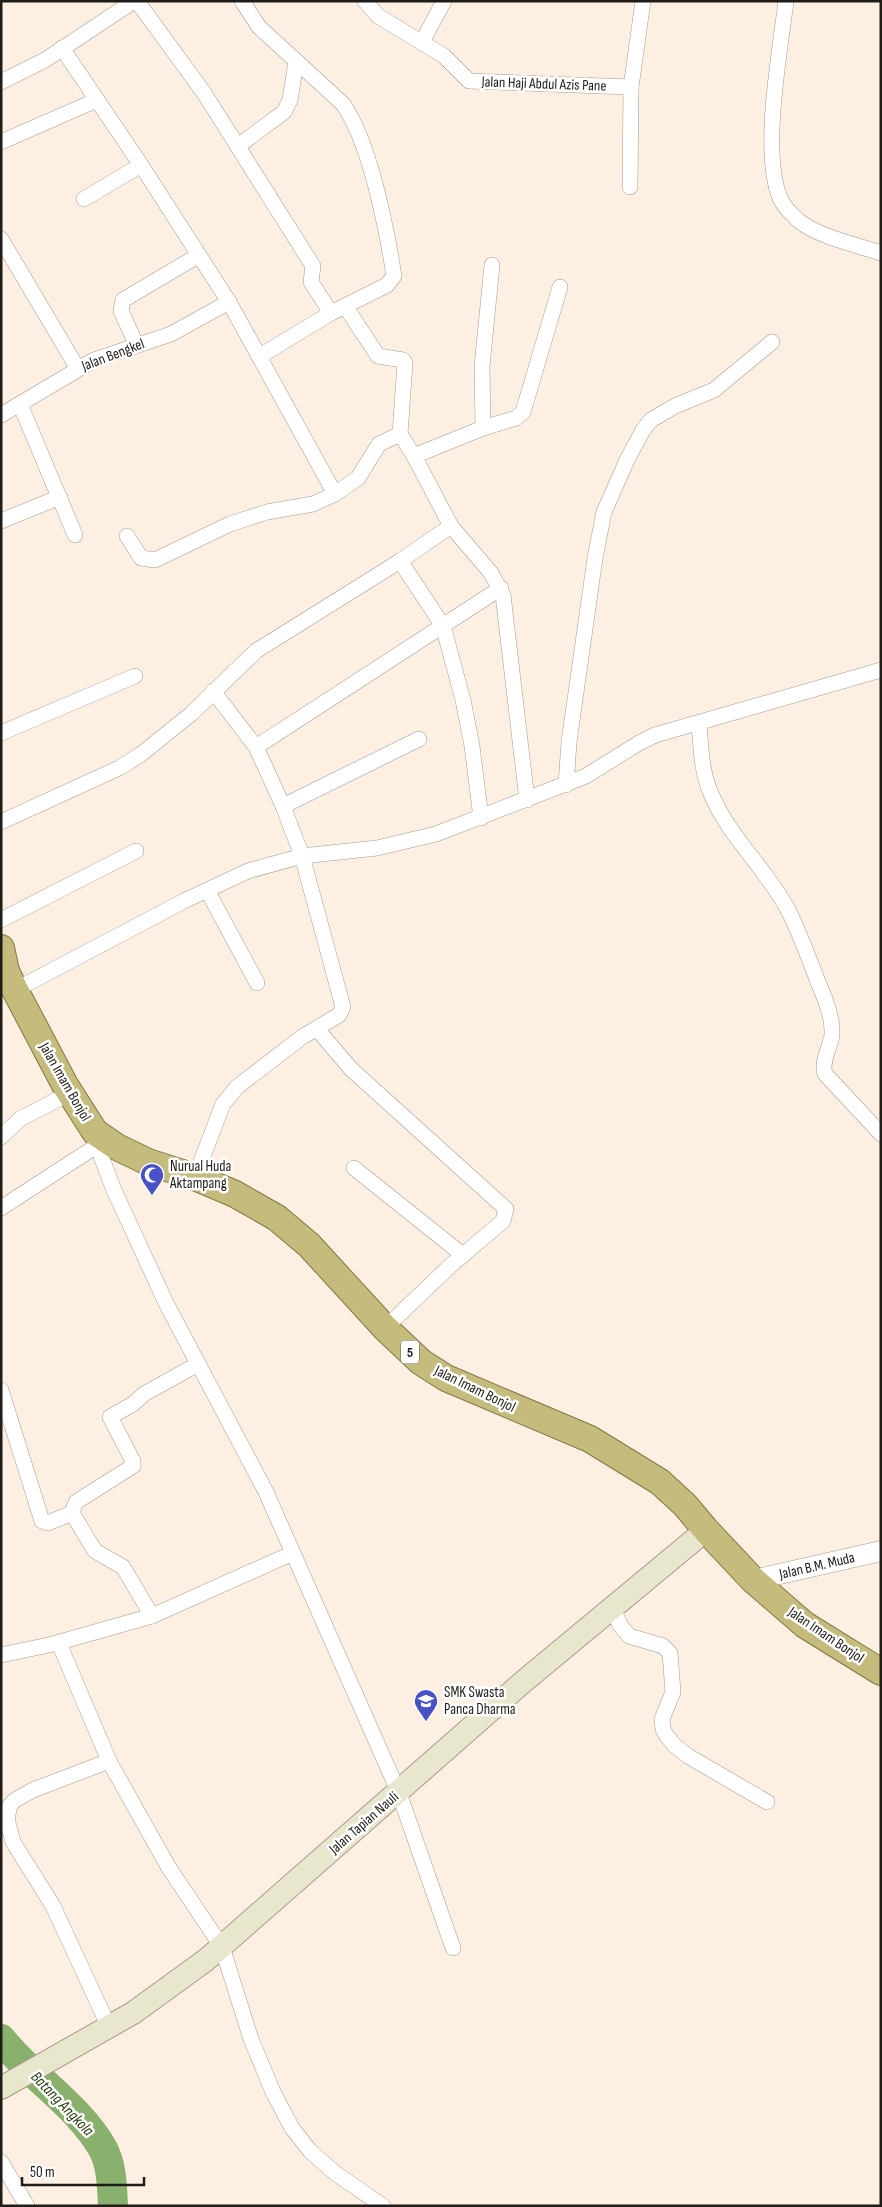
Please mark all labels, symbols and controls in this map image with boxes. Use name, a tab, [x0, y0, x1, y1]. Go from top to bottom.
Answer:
street label: Jalan Haji Abdul Azis Pane	[480, 72, 607, 96]
street label: Jalan Bengkel	[78, 334, 147, 376]
street label: Jalan Imam Bonjol	[34, 1038, 95, 1125]
place label: Nurual Huda Aktampang	[169, 1157, 232, 1193]
mosque icon: Nurual Huda Aktampang	[139, 1162, 165, 1196]
road number: 5	[401, 1340, 419, 1364]
street label: Jalan Imam Bonjol	[431, 1361, 519, 1417]
street label: Jalan B.M. Muda	[776, 1548, 857, 1584]
street label: Jalan Imam Bonjol	[784, 1602, 868, 1667]
place label: SMK Swasta Panca Dharma	[444, 1683, 516, 1719]
school or university icon: SMK Swasta Panca Dharma	[413, 1688, 439, 1722]
street label: Jalan Tapian Nauli	[324, 1787, 403, 1859]
water label: Batang Angkola	[27, 2068, 98, 2141]
scale bar	[22, 2154, 145, 2186]
text: 50 m	[30, 2163, 55, 2182]

